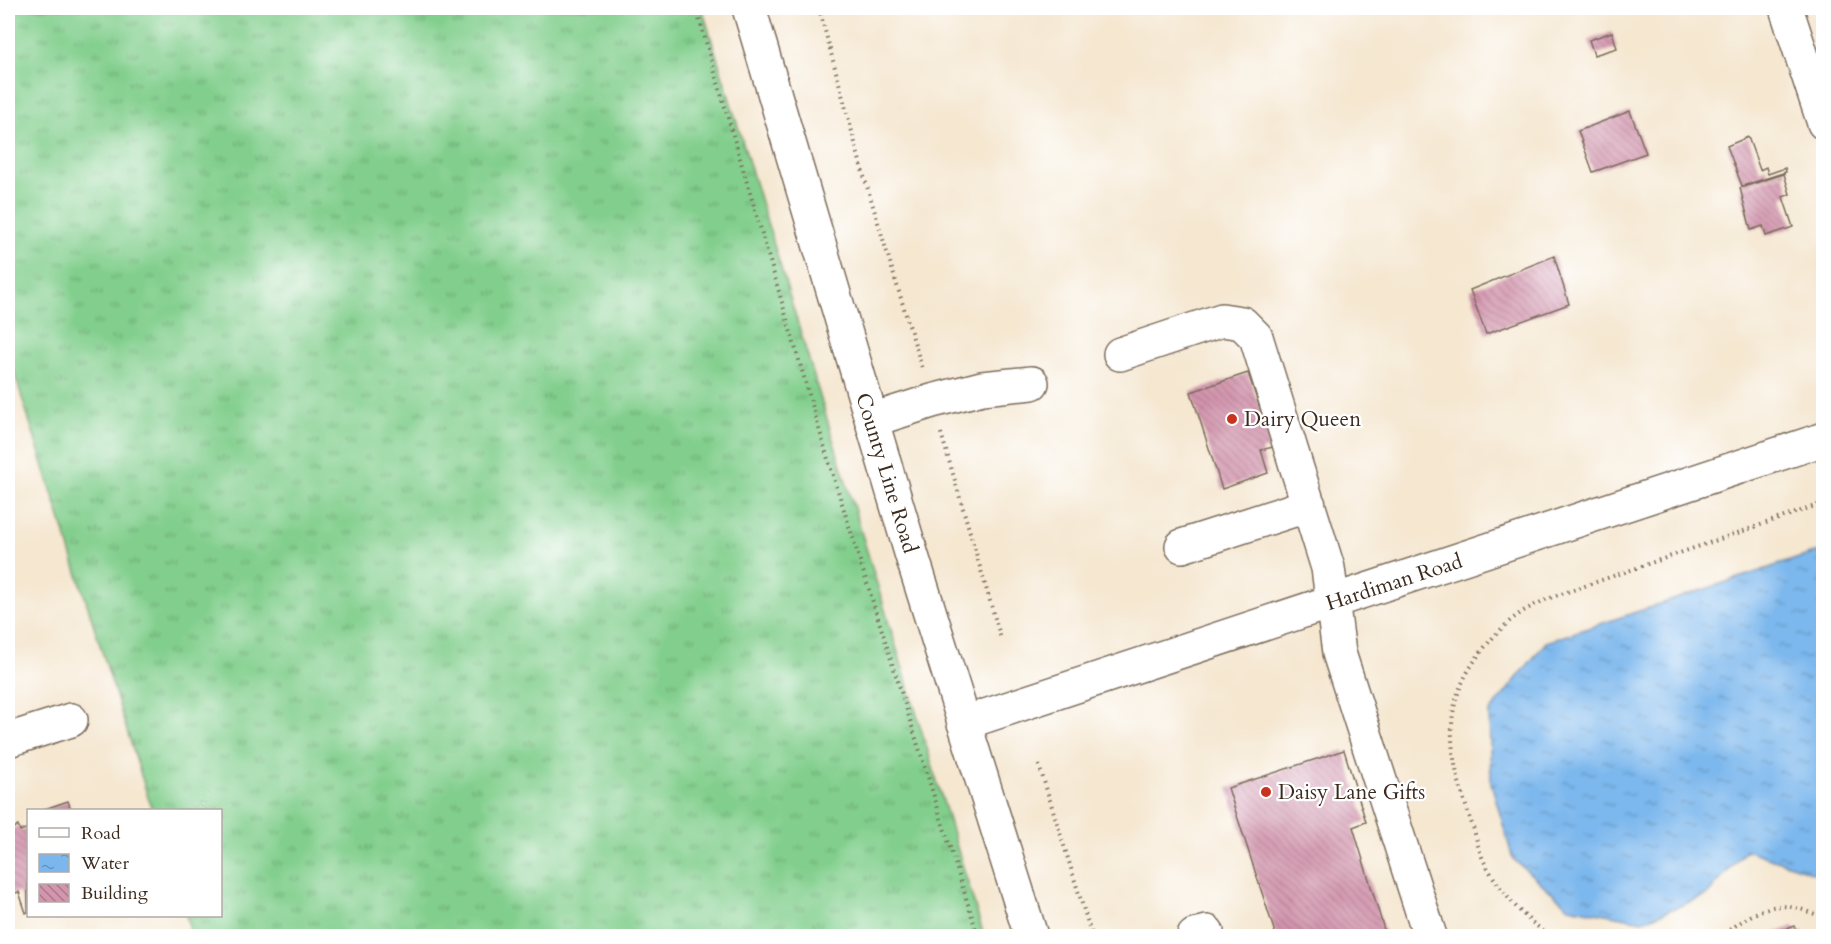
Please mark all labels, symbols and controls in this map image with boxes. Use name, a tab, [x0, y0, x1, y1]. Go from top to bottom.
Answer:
street label: County Line Road	[848, 389, 925, 557]
place label: Dairy Queen	[1244, 405, 1361, 434]
marker: Dairy Queen	[1225, 412, 1239, 426]
street label: Hardiman Road	[1322, 547, 1466, 618]
place label: Daisy Lane Gifts	[1278, 778, 1425, 807]
marker: Daisy Lane Gifts	[1259, 785, 1273, 799]
legend	[27, 809, 222, 917]
text: Road	[81, 821, 121, 846]
text: Water	[80, 851, 130, 876]
text: Building	[81, 881, 149, 906]

